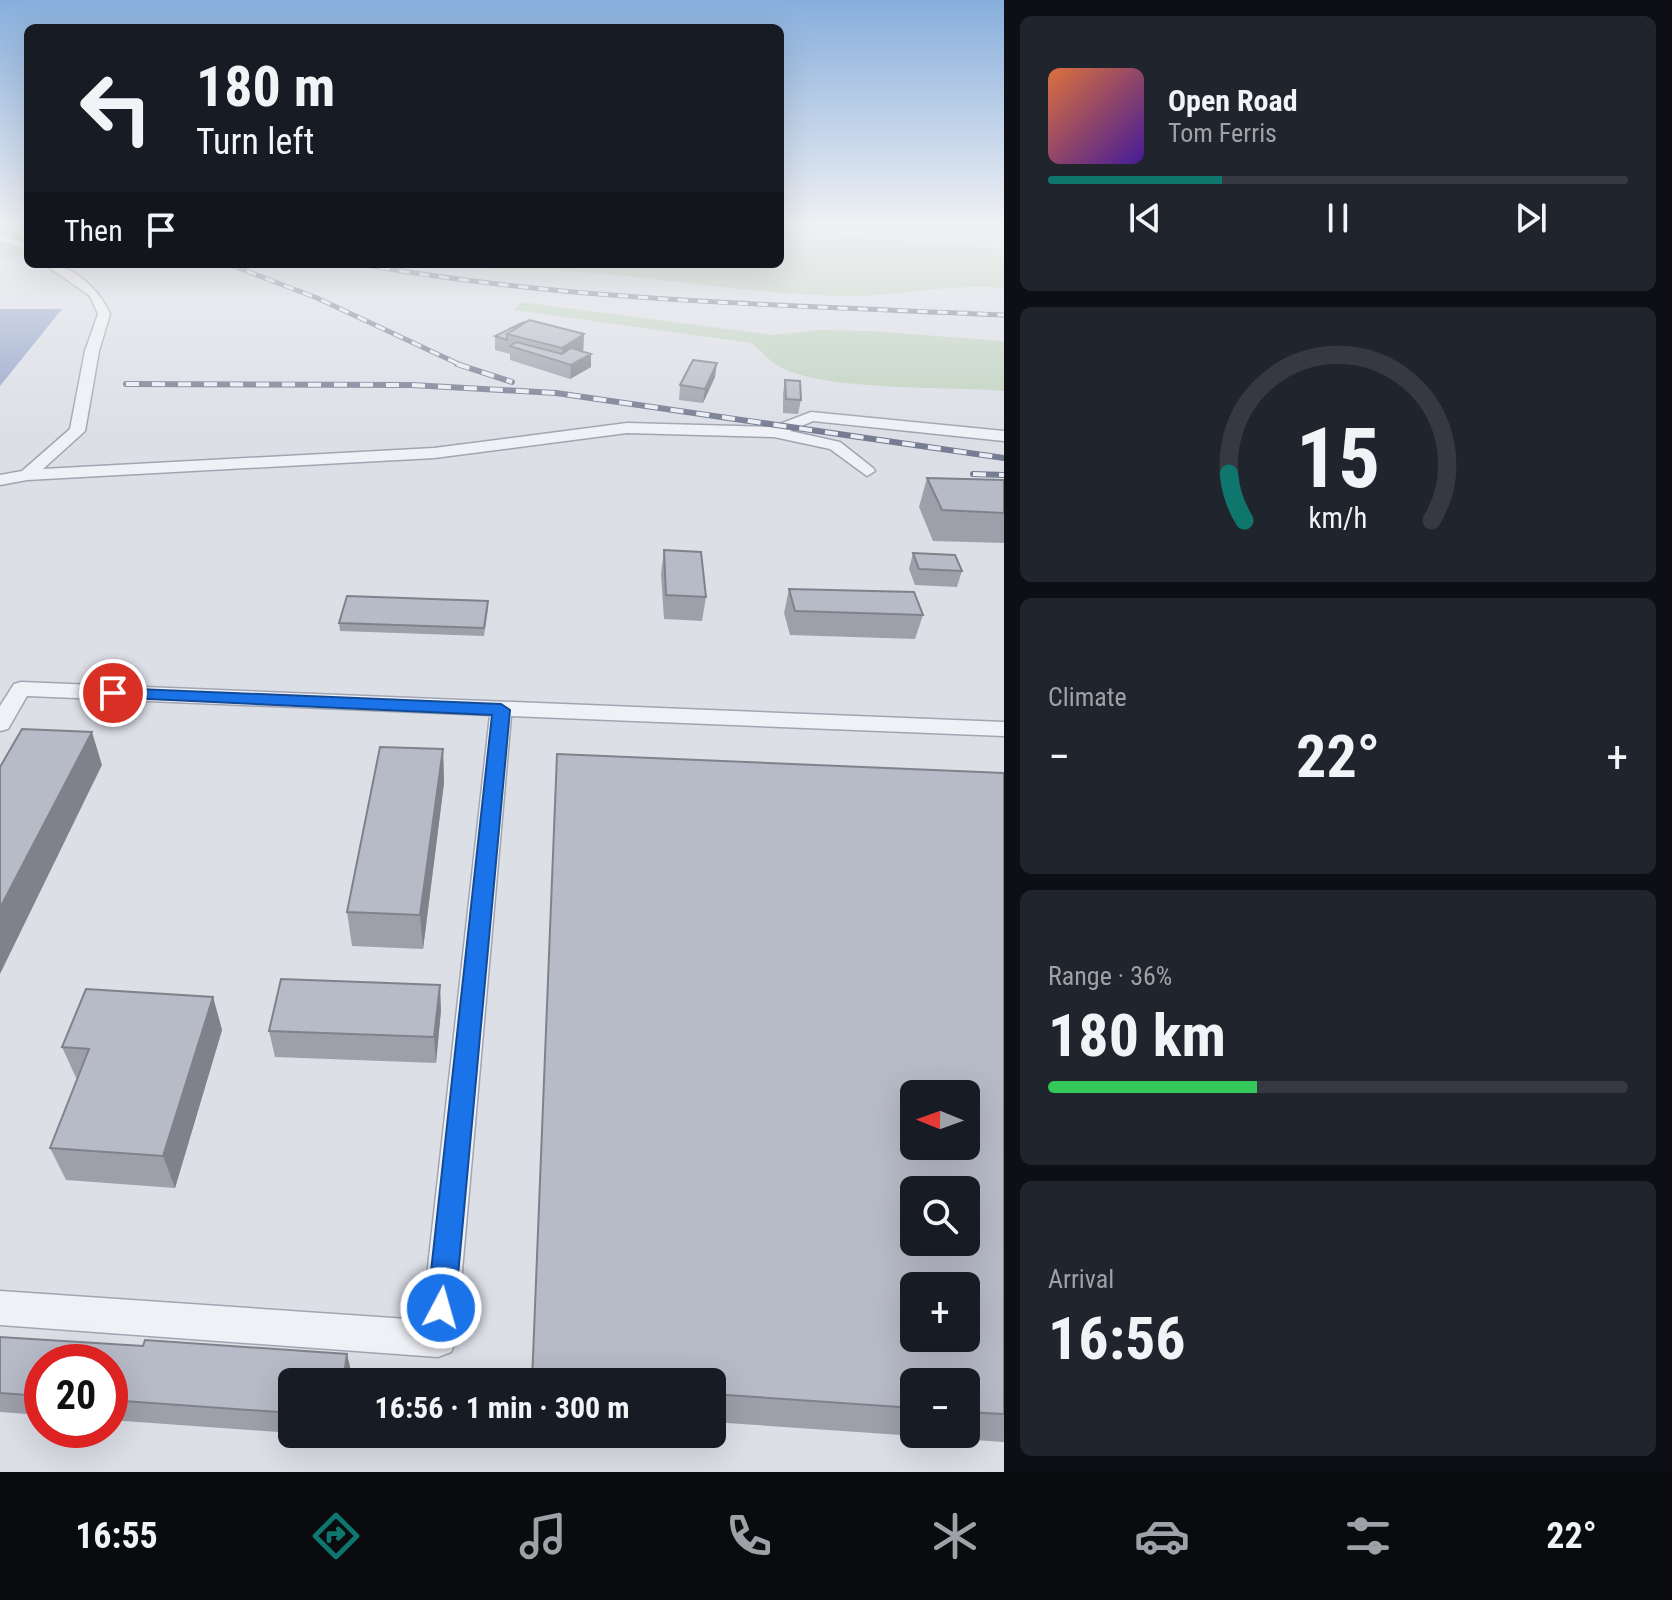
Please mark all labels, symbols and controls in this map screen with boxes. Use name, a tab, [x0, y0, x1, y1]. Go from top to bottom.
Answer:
text: 180 m	[196, 54, 335, 120]
icon: left	[64, 56, 168, 160]
text: Open Road	[1168, 83, 1298, 118]
text: Tom Ferris	[1168, 118, 1277, 148]
text: Turn left	[196, 121, 314, 163]
icon: previous	[1123, 196, 1167, 240]
icon: pause	[1316, 196, 1360, 240]
icon: next	[1509, 196, 1553, 240]
icon: arrive	[139, 208, 183, 252]
text: Then	[64, 213, 123, 248]
text: 15	[1296, 409, 1380, 506]
text: km/h	[1309, 501, 1367, 535]
pin	[79, 659, 147, 727]
icon: arrive	[91, 671, 135, 715]
text: Climate	[1048, 682, 1127, 712]
text: 22°	[1296, 721, 1380, 792]
text: −	[1048, 731, 1070, 783]
text: +	[1606, 731, 1628, 783]
text: Range · 36%	[1048, 961, 1172, 991]
text: 180 km	[1048, 1000, 1226, 1071]
north arrow	[900, 1080, 980, 1160]
map controls	[900, 1080, 980, 1448]
button: search	[900, 1176, 980, 1256]
text: Arrival	[1048, 1264, 1114, 1294]
position arrow	[399, 1266, 483, 1350]
button: +	[900, 1272, 980, 1352]
text: 16:56	[1048, 1303, 1186, 1374]
speed limit sign: 20	[24, 1344, 128, 1448]
button: −	[900, 1368, 980, 1448]
text: 16:56 · 1 min · 300 m	[375, 1390, 629, 1425]
icon: directions	[308, 1508, 364, 1564]
icon: music	[515, 1508, 571, 1564]
icon: phone	[721, 1508, 777, 1564]
icon: climate	[927, 1508, 983, 1564]
icon: car	[1134, 1508, 1190, 1564]
icon: filters	[1340, 1508, 1396, 1564]
text: 16:55	[75, 1515, 158, 1557]
text: 22°	[1546, 1515, 1597, 1557]

